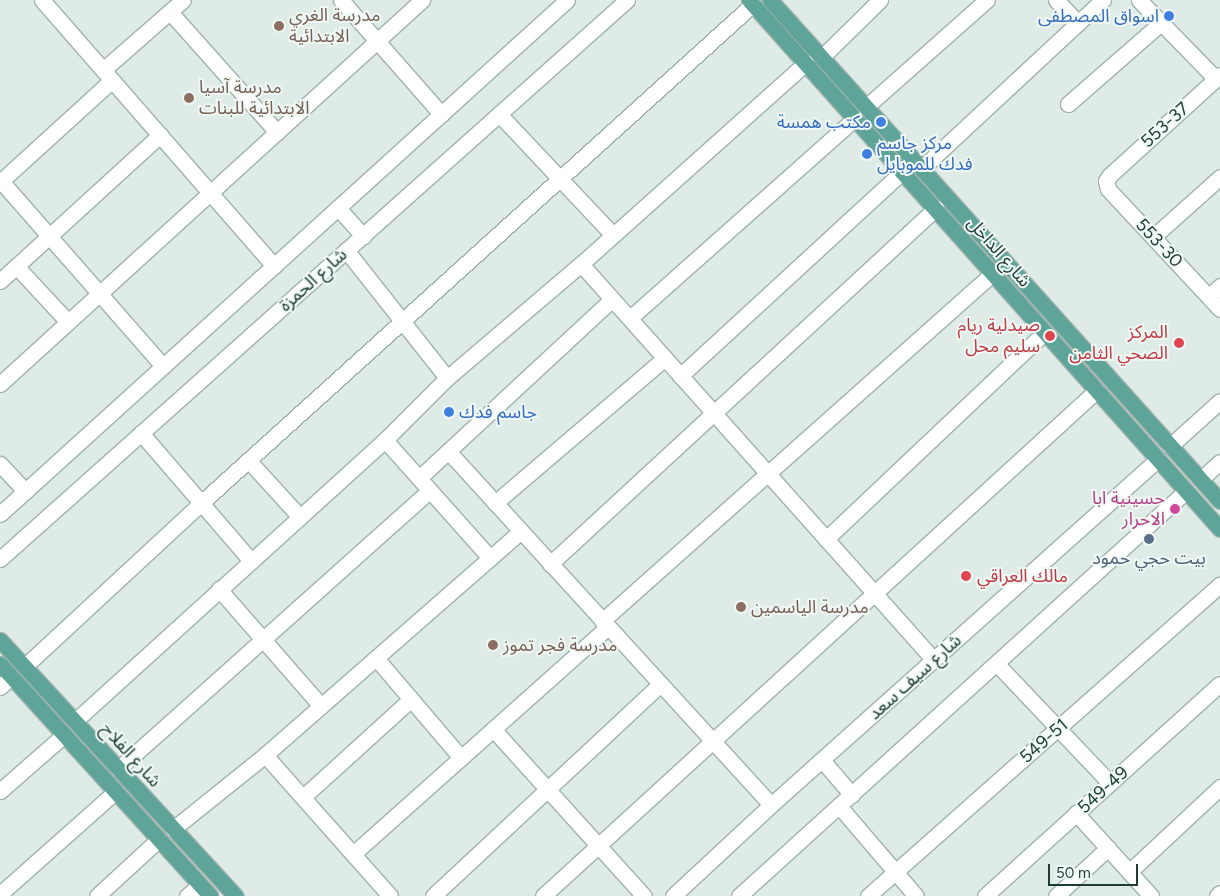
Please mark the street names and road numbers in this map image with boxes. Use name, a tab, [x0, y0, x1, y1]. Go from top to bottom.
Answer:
street label: 553-37	[1136, 98, 1194, 152]
street label: شارع الداخل	[963, 212, 1035, 292]
street label: 553-30	[1131, 214, 1187, 272]
street label: شارع الحمزة	[275, 244, 351, 316]
street label: شارع سيف سعد	[864, 630, 966, 724]
street label: 549-51	[1015, 714, 1073, 768]
street label: شارع الفلاح	[96, 718, 166, 792]
street label: 549-49	[1073, 762, 1133, 818]

